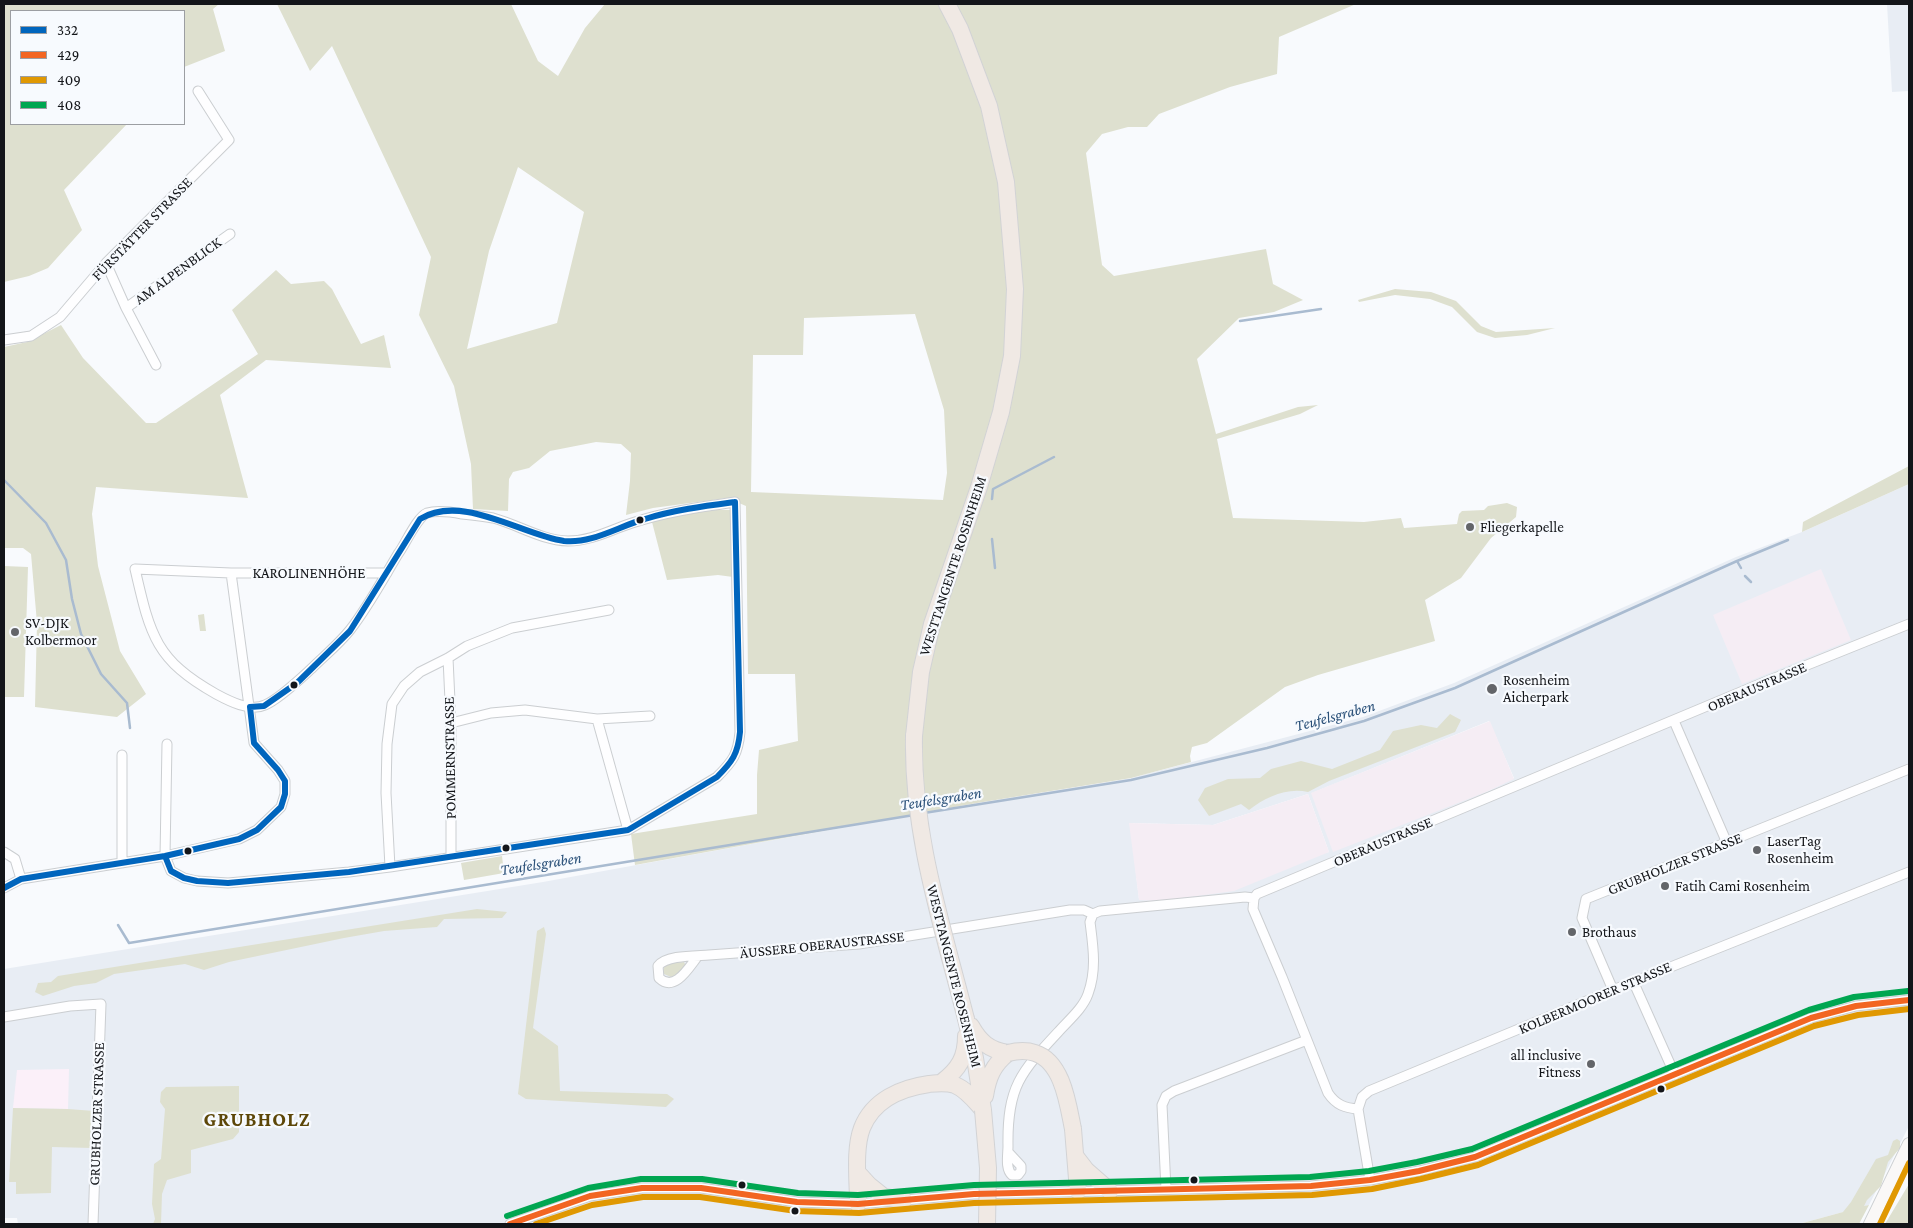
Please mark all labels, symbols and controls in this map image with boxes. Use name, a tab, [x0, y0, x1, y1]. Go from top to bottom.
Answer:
legend	[10, 10, 185, 125]
text: 332	[57, 22, 78, 38]
text: 429	[57, 47, 79, 63]
text: 409	[57, 72, 81, 88]
text: 408	[57, 97, 81, 113]
street label: FÜRSTÄTTER STRASSE	[88, 173, 196, 285]
street label: AM ALPENBLICK	[131, 233, 225, 309]
street label: WESTTANGENTE ROSENHEIM	[915, 474, 991, 658]
unlabelled marker	[635, 515, 645, 525]
place label: Fliegerkapelle	[1480, 518, 1564, 536]
marker: Fliegerkapelle	[1464, 521, 1476, 533]
street label: KAROLINENHÖHE	[253, 564, 365, 582]
place label: SV-DJK Kolbermoor	[25, 614, 97, 649]
marker: SV-DJK Kolbermoor	[9, 626, 21, 638]
street label: OBERAUSTRASSE	[1705, 658, 1809, 716]
place label: Rosenheim Aicherpark	[1503, 671, 1570, 706]
unlabelled marker	[289, 680, 299, 690]
marker: Rosenheim Aicherpark	[1485, 682, 1499, 696]
water label: Teufelsgraben	[1293, 696, 1377, 736]
street label: POMMERNSTRASSE	[440, 697, 460, 819]
water label: Teufelsgraben	[899, 783, 983, 815]
street label: OBERAUSTRASSE	[1331, 813, 1435, 871]
street label: GRUBHOLZER STRASSE	[1605, 829, 1745, 899]
place label: LaserTag Rosenheim	[1767, 832, 1834, 867]
unlabelled marker	[501, 843, 511, 853]
marker: LaserTag Rosenheim	[1751, 844, 1763, 856]
unlabelled marker	[183, 846, 193, 856]
water label: Teufelsgraben	[499, 848, 583, 880]
place label: Fatih Cami Rosenheim	[1675, 877, 1810, 895]
marker: Fatih Cami Rosenheim	[1659, 880, 1671, 892]
street label: WESTTANGENTE ROSENHEIM	[923, 883, 985, 1069]
place label: Brothaus	[1582, 923, 1636, 941]
marker: Brothaus	[1566, 926, 1578, 938]
street label: ÄUSSERE OBERAUSTRASSE	[739, 927, 905, 963]
street label: KOLBERMOORER STRASSE	[1516, 958, 1674, 1038]
street label: GRUBHOLZER STRASSE	[86, 1042, 108, 1186]
place label: all inclusive Fitness	[1510, 1046, 1581, 1081]
marker: all inclusive Fitness	[1585, 1058, 1597, 1070]
unlabelled marker	[1656, 1084, 1666, 1094]
district label: GRUBHOLZ	[203, 1108, 311, 1132]
unlabelled marker	[1189, 1175, 1199, 1185]
unlabelled marker	[737, 1180, 747, 1190]
unlabelled marker	[790, 1206, 800, 1216]

